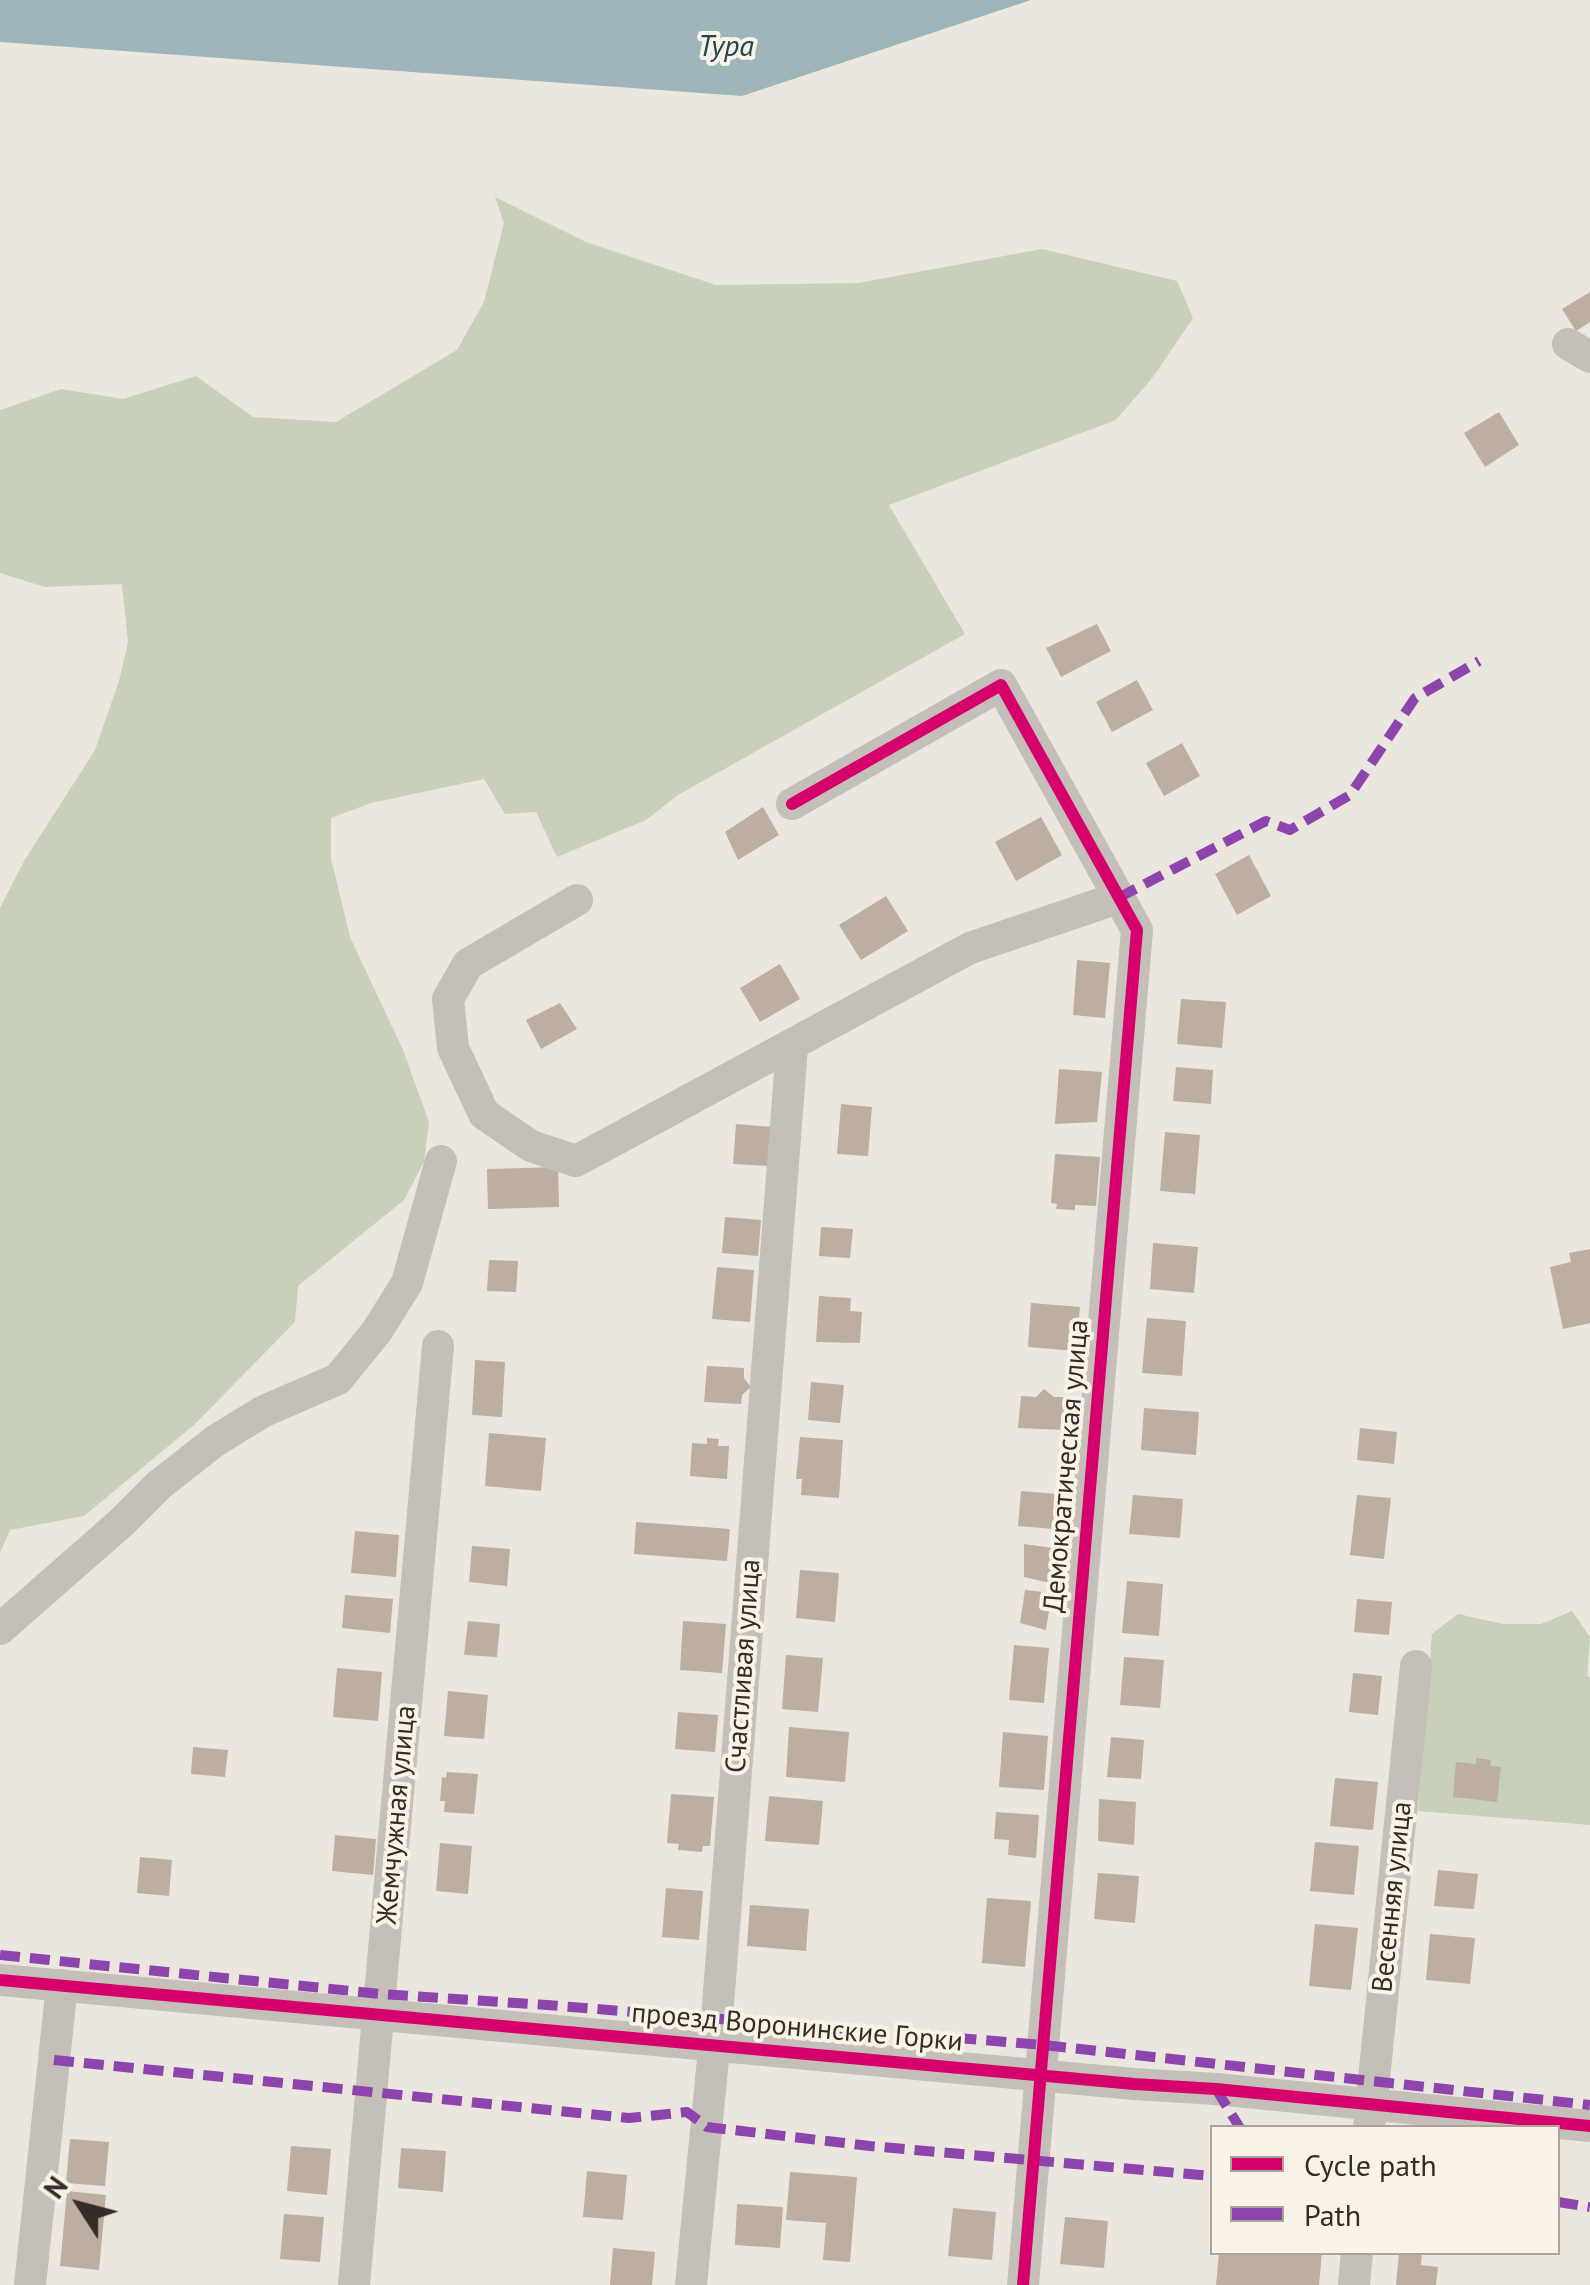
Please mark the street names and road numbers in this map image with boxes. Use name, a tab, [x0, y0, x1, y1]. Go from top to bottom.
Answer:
street label: Демократическая улица	[1037, 1318, 1097, 1614]
street label: Счастливая улица	[720, 1558, 768, 1774]
street label: Жемчужная улица	[371, 1704, 423, 1926]
street label: Весенняя улица	[1366, 1800, 1420, 1994]
street label: проезд Воронинские Горки	[630, 1997, 964, 2059]

